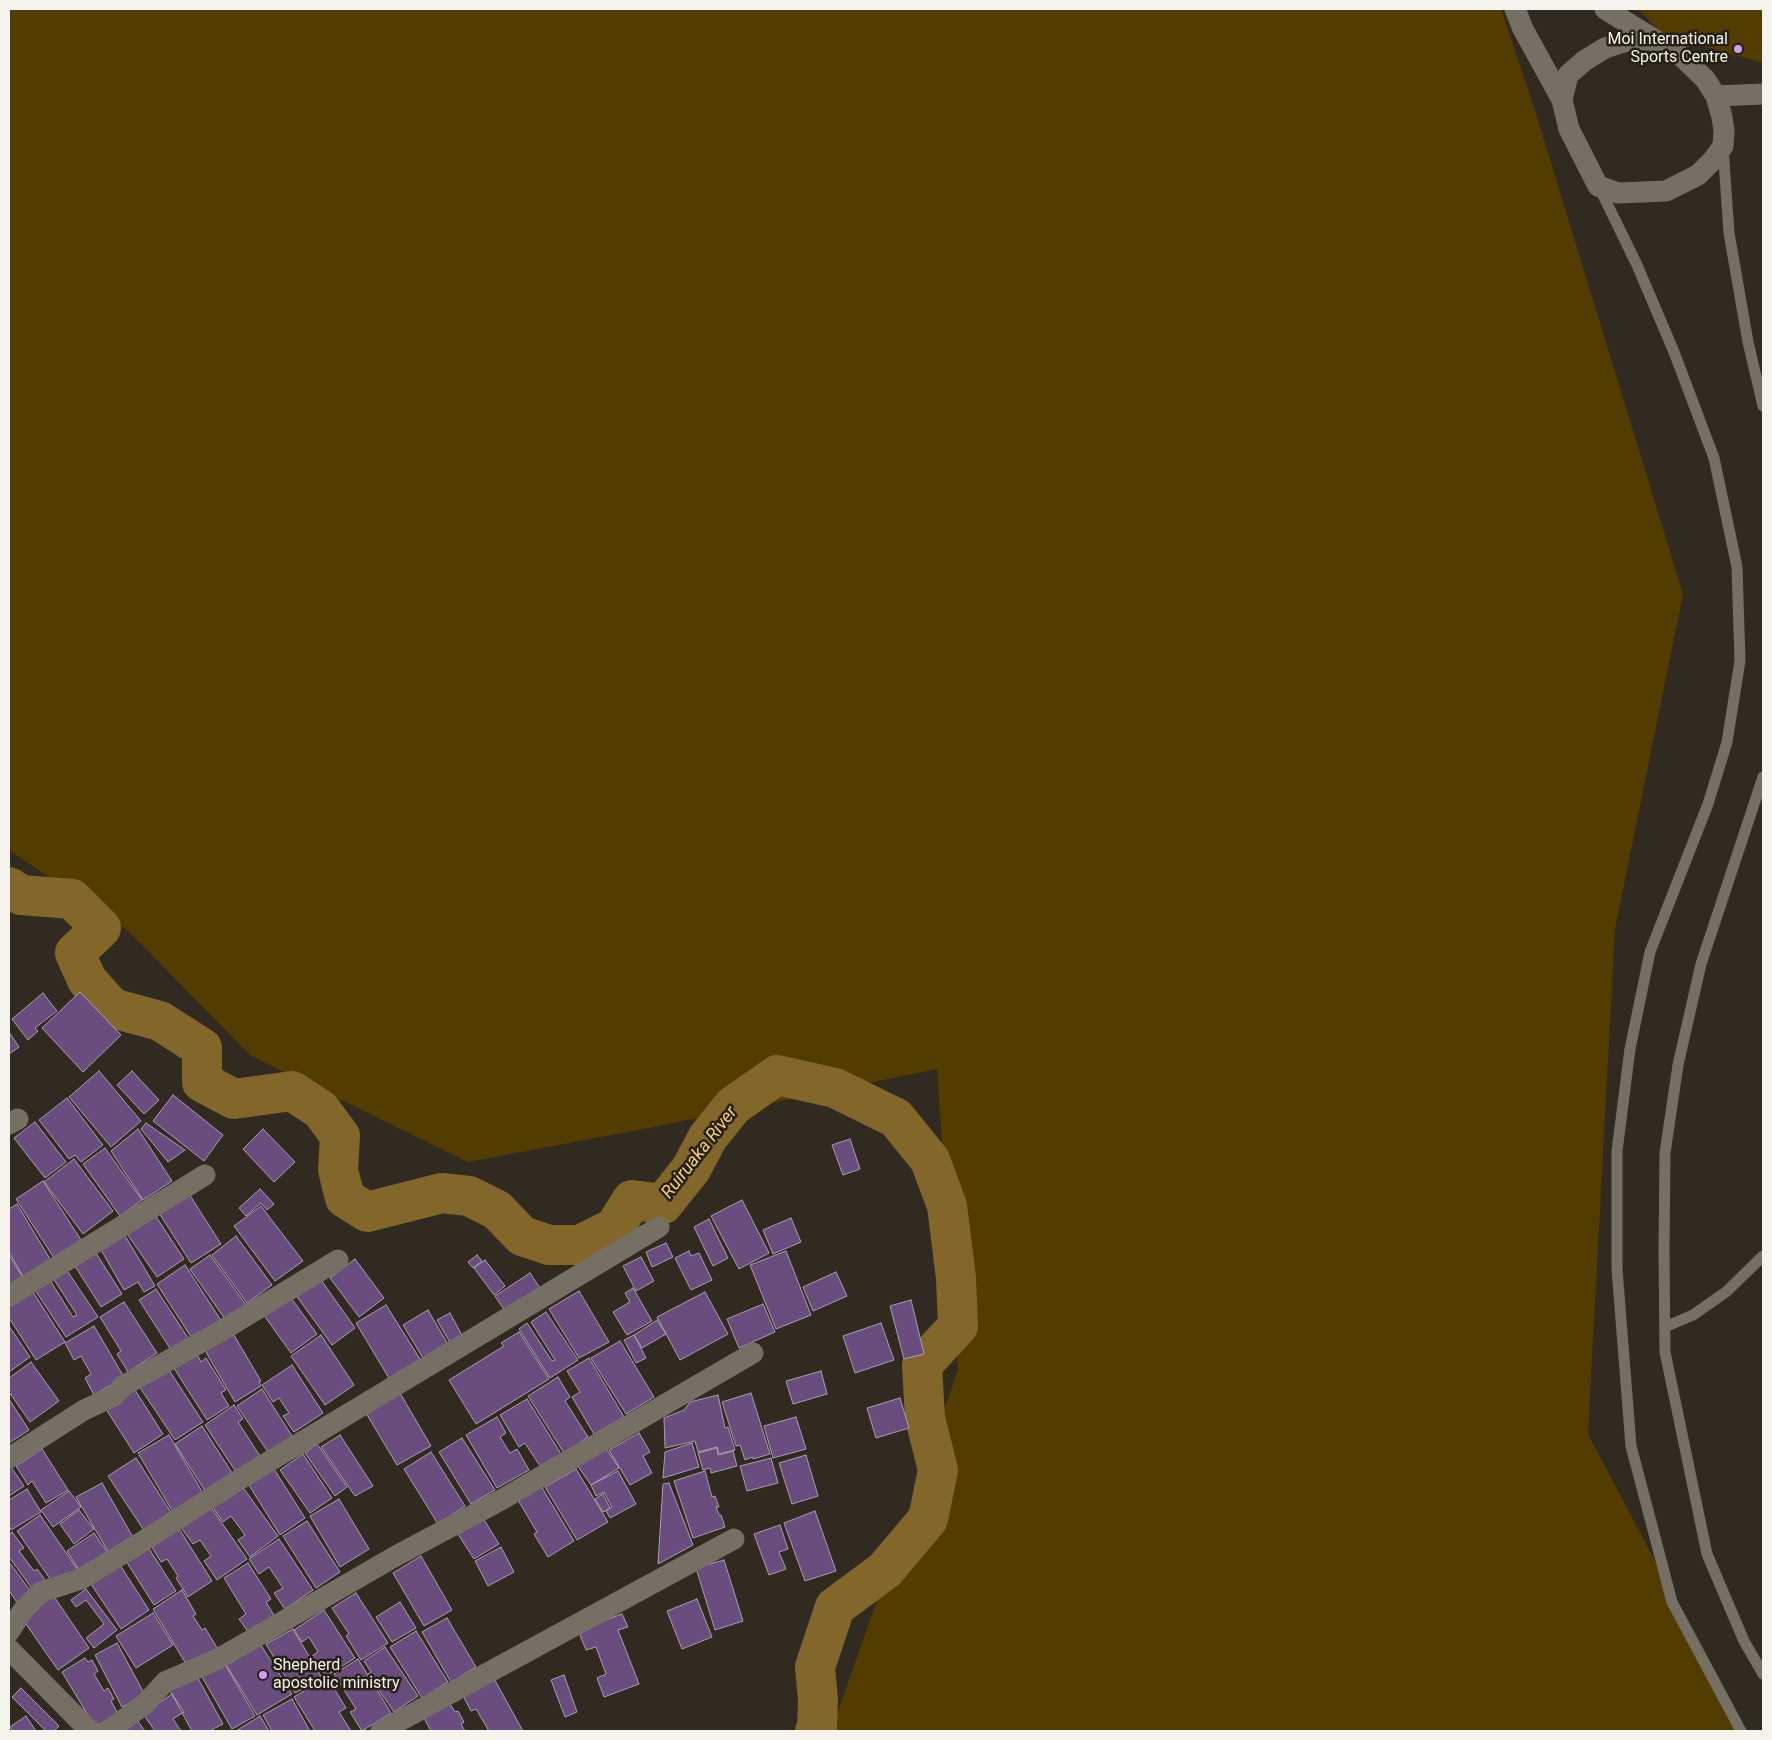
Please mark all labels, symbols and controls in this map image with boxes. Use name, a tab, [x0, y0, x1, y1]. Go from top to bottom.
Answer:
place label: Moi International Sports Centre	[1608, 30, 1728, 68]
marker: Moi International Sports Centre	[1732, 43, 1744, 55]
water label: Ruiruaka River	[657, 1103, 743, 1203]
place label: Shepherd apostolic ministry	[273, 1656, 400, 1694]
marker: Shepherd apostolic ministry	[257, 1669, 269, 1681]

